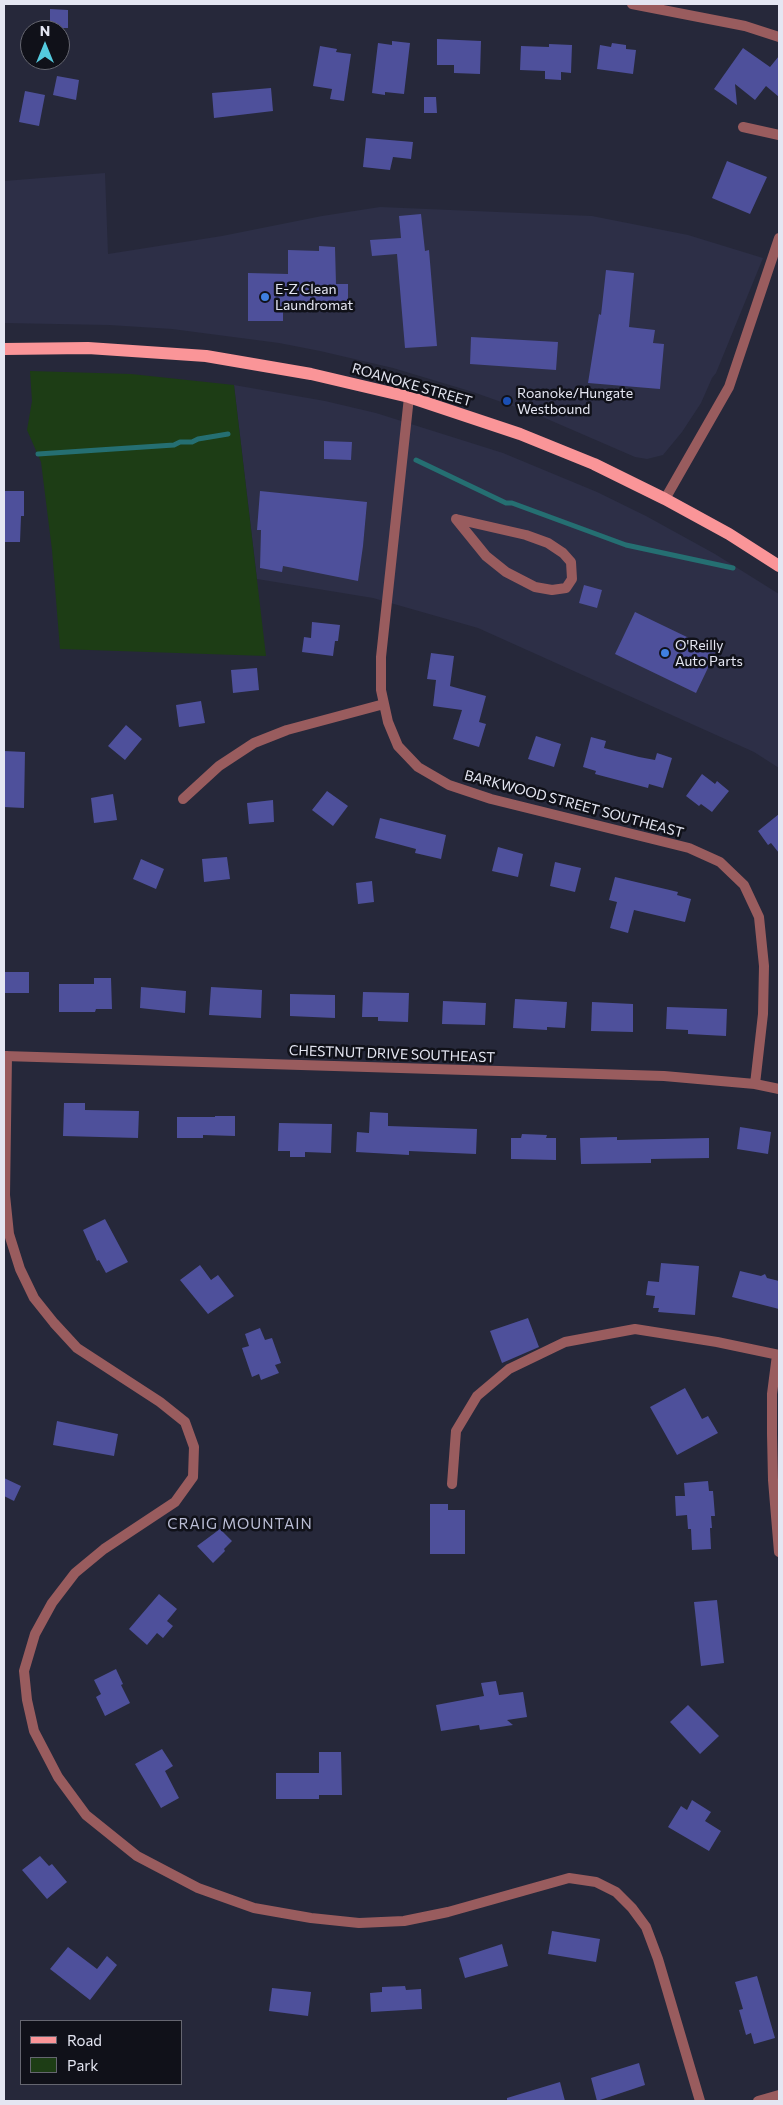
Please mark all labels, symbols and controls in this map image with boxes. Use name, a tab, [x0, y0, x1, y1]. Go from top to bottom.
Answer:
north arrow	[20, 20, 70, 70]
text: N	[40, 22, 50, 39]
place label: E-Z Clean Laundromat	[275, 281, 353, 314]
marker: E-Z Clean Laundromat	[259, 291, 271, 303]
street label: ROANOKE STREET	[350, 360, 474, 410]
place label: Roanoke/Hungate Westbound	[517, 385, 633, 418]
marker: Roanoke/Hungate Westbound	[501, 395, 513, 407]
place label: O'Reilly Auto Parts	[675, 637, 743, 670]
marker: O'Reilly Auto Parts	[659, 647, 671, 659]
street label: BARKWOOD STREET SOUTHEAST	[463, 767, 685, 841]
street label: CHESTNUT DRIVE SOUTHEAST	[289, 1042, 495, 1066]
district label: CRAIG MOUNTAIN	[166, 1515, 314, 1533]
legend	[20, 2020, 182, 2085]
text: Road	[67, 2031, 102, 2049]
text: Park	[67, 2056, 98, 2074]

